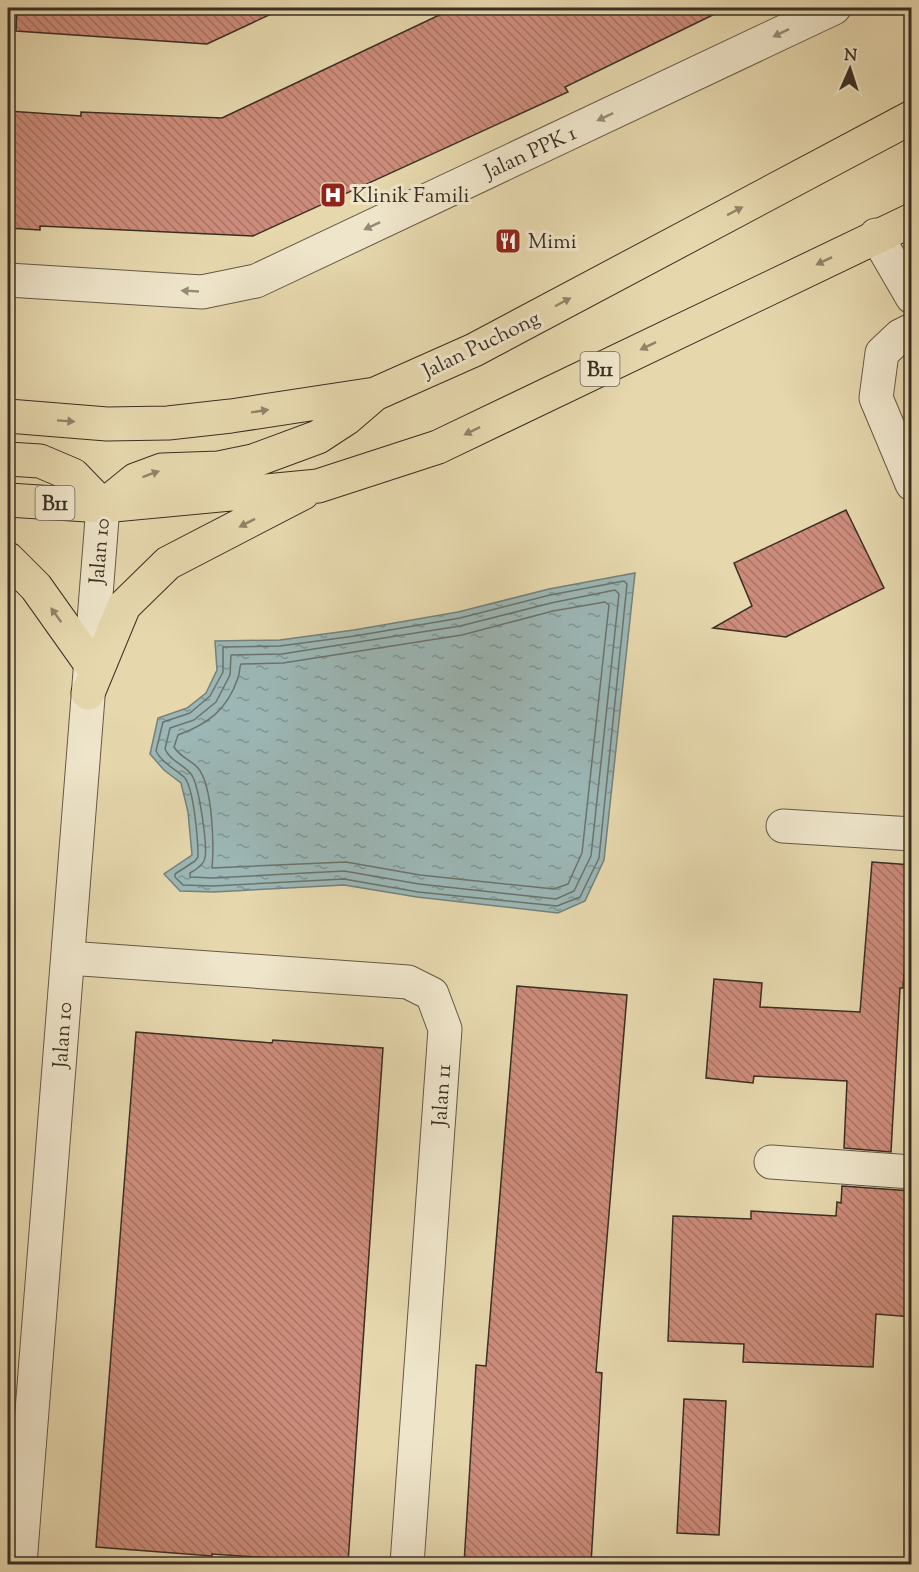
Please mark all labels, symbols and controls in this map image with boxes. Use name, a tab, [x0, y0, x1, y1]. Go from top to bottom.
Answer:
one-way arrow	[773, 28, 790, 37]
north arrow	[820, 39, 880, 99]
text: N	[844, 45, 858, 68]
one-way arrow	[597, 112, 614, 122]
street label: Jalan PPK 1	[479, 119, 582, 189]
hospital icon: Klinik Famili	[318, 180, 348, 210]
place label: Klinik Famili	[352, 182, 470, 212]
one-way arrow	[727, 206, 744, 216]
one-way arrow	[363, 222, 380, 231]
restaurant icon: Mimi	[493, 226, 523, 256]
place label: Mimi	[528, 228, 577, 258]
one-way arrow	[815, 256, 832, 265]
one-way arrow	[180, 286, 199, 296]
one-way arrow	[555, 297, 572, 307]
street label: Jalan Puchong	[417, 304, 546, 388]
one-way arrow	[639, 340, 657, 350]
road number: B11	[580, 352, 620, 386]
one-way arrow	[251, 407, 270, 416]
one-way arrow	[56, 416, 75, 426]
one-way arrow	[464, 426, 481, 435]
one-way arrow	[142, 468, 160, 478]
road number: B11	[36, 486, 74, 520]
street label: Jalan 10	[83, 517, 119, 586]
one-way arrow	[239, 518, 256, 528]
one-way arrow	[50, 608, 62, 624]
street label: Jalan 10	[47, 1001, 81, 1070]
street label: Jalan 11	[426, 1063, 460, 1128]

